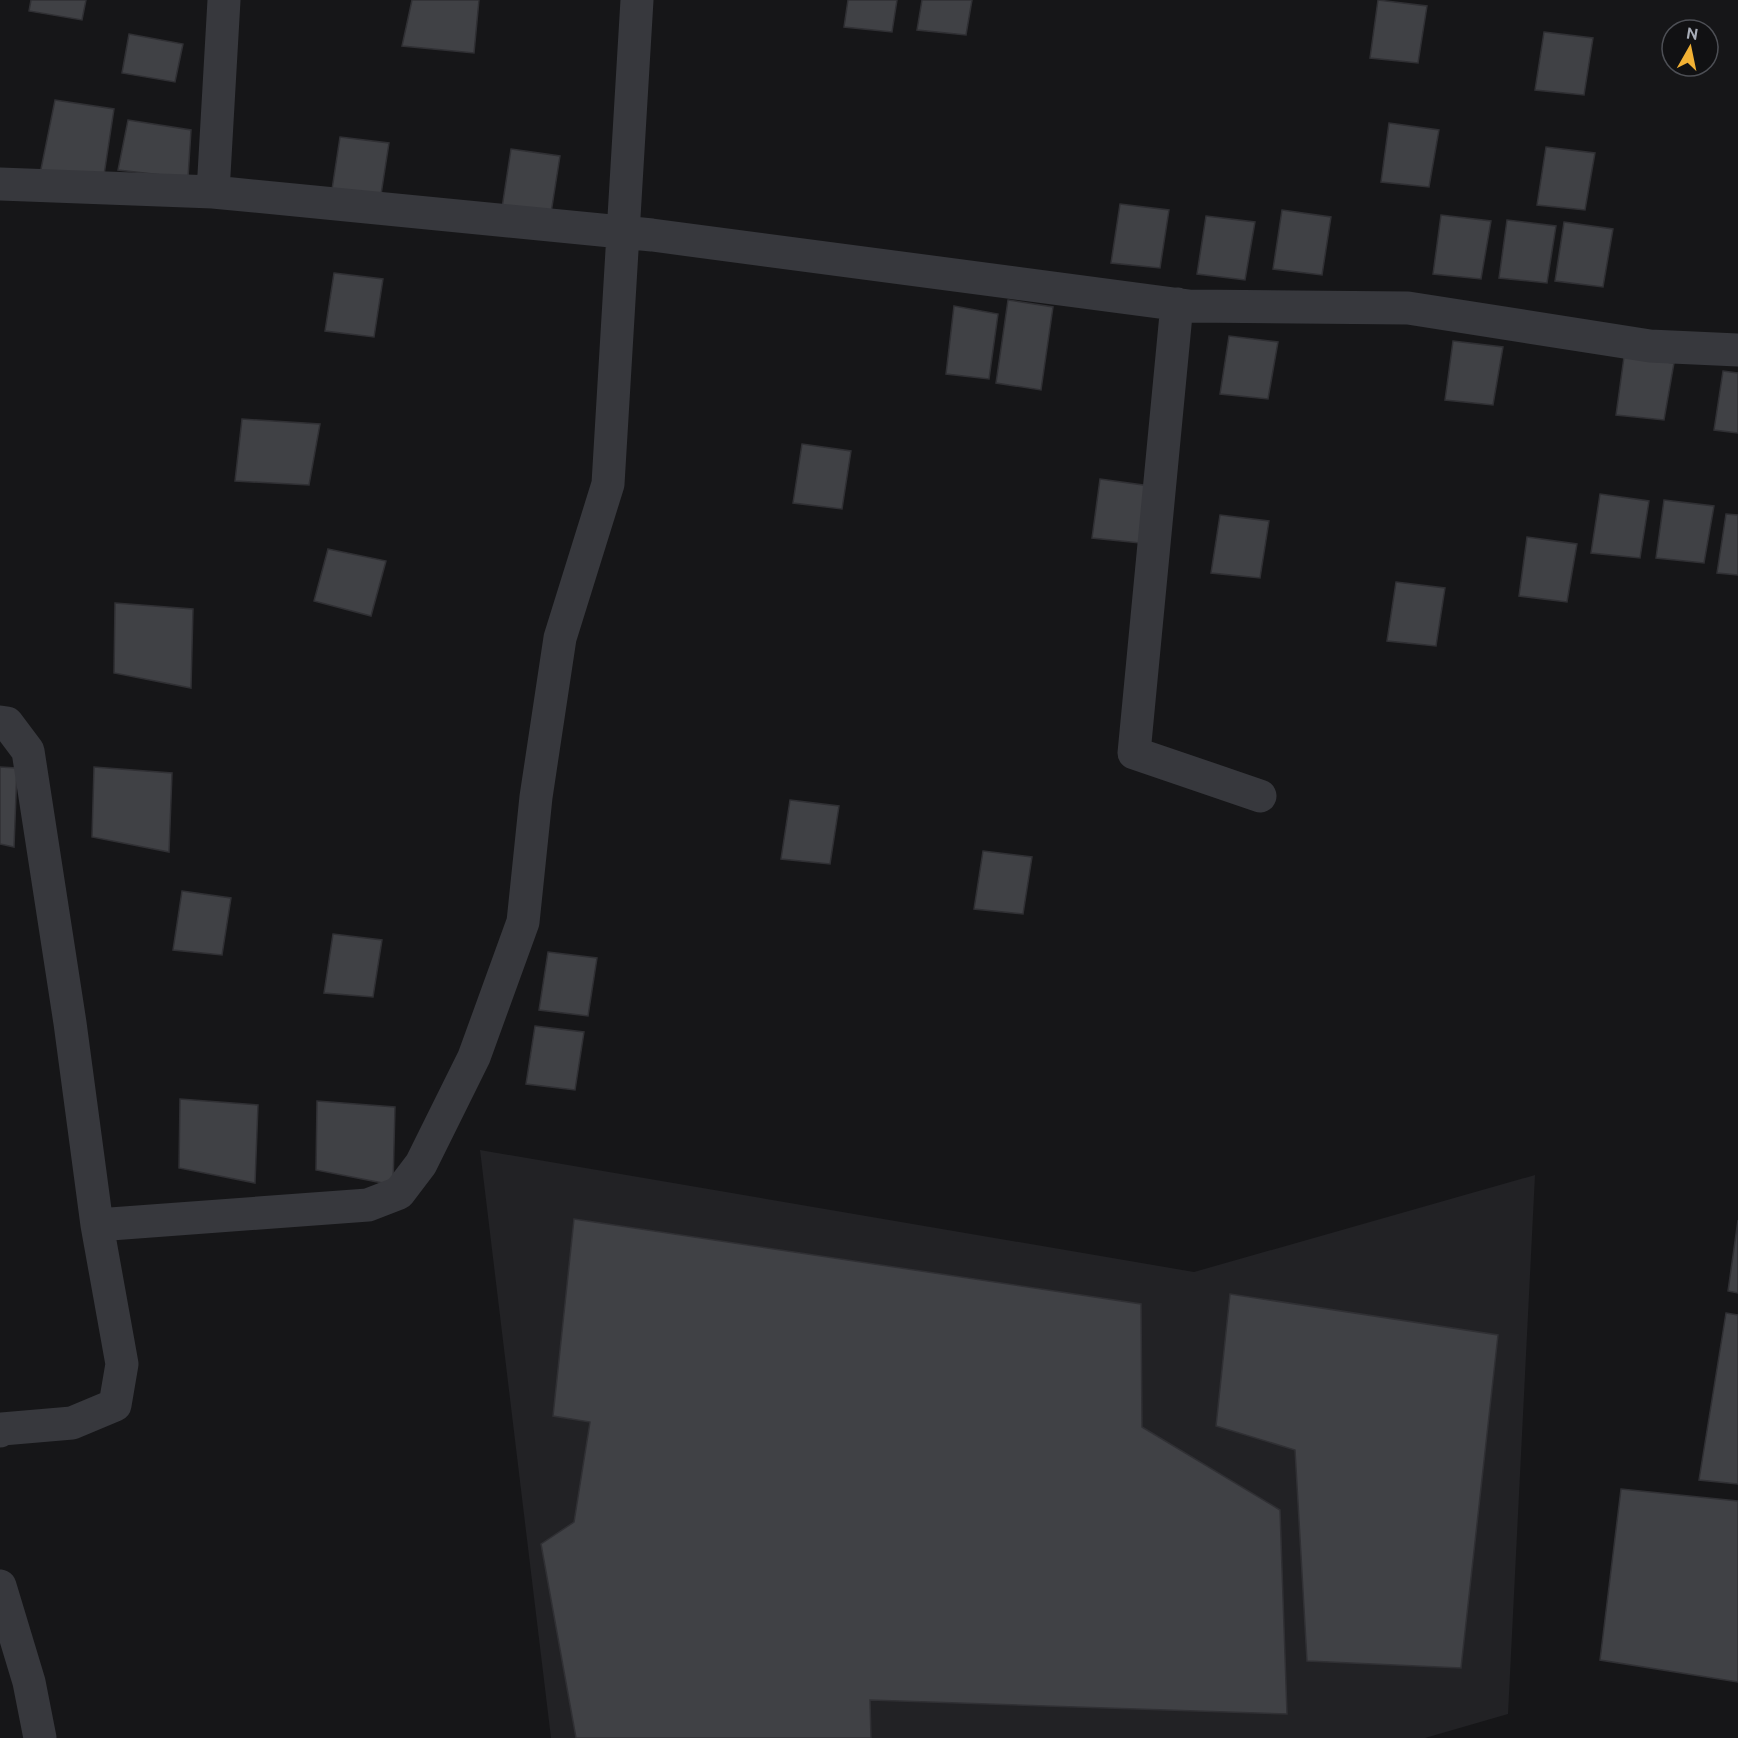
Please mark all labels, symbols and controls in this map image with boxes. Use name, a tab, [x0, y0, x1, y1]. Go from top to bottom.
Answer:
north arrow	[1660, 18, 1720, 78]
text: N	[1685, 23, 1700, 43]

